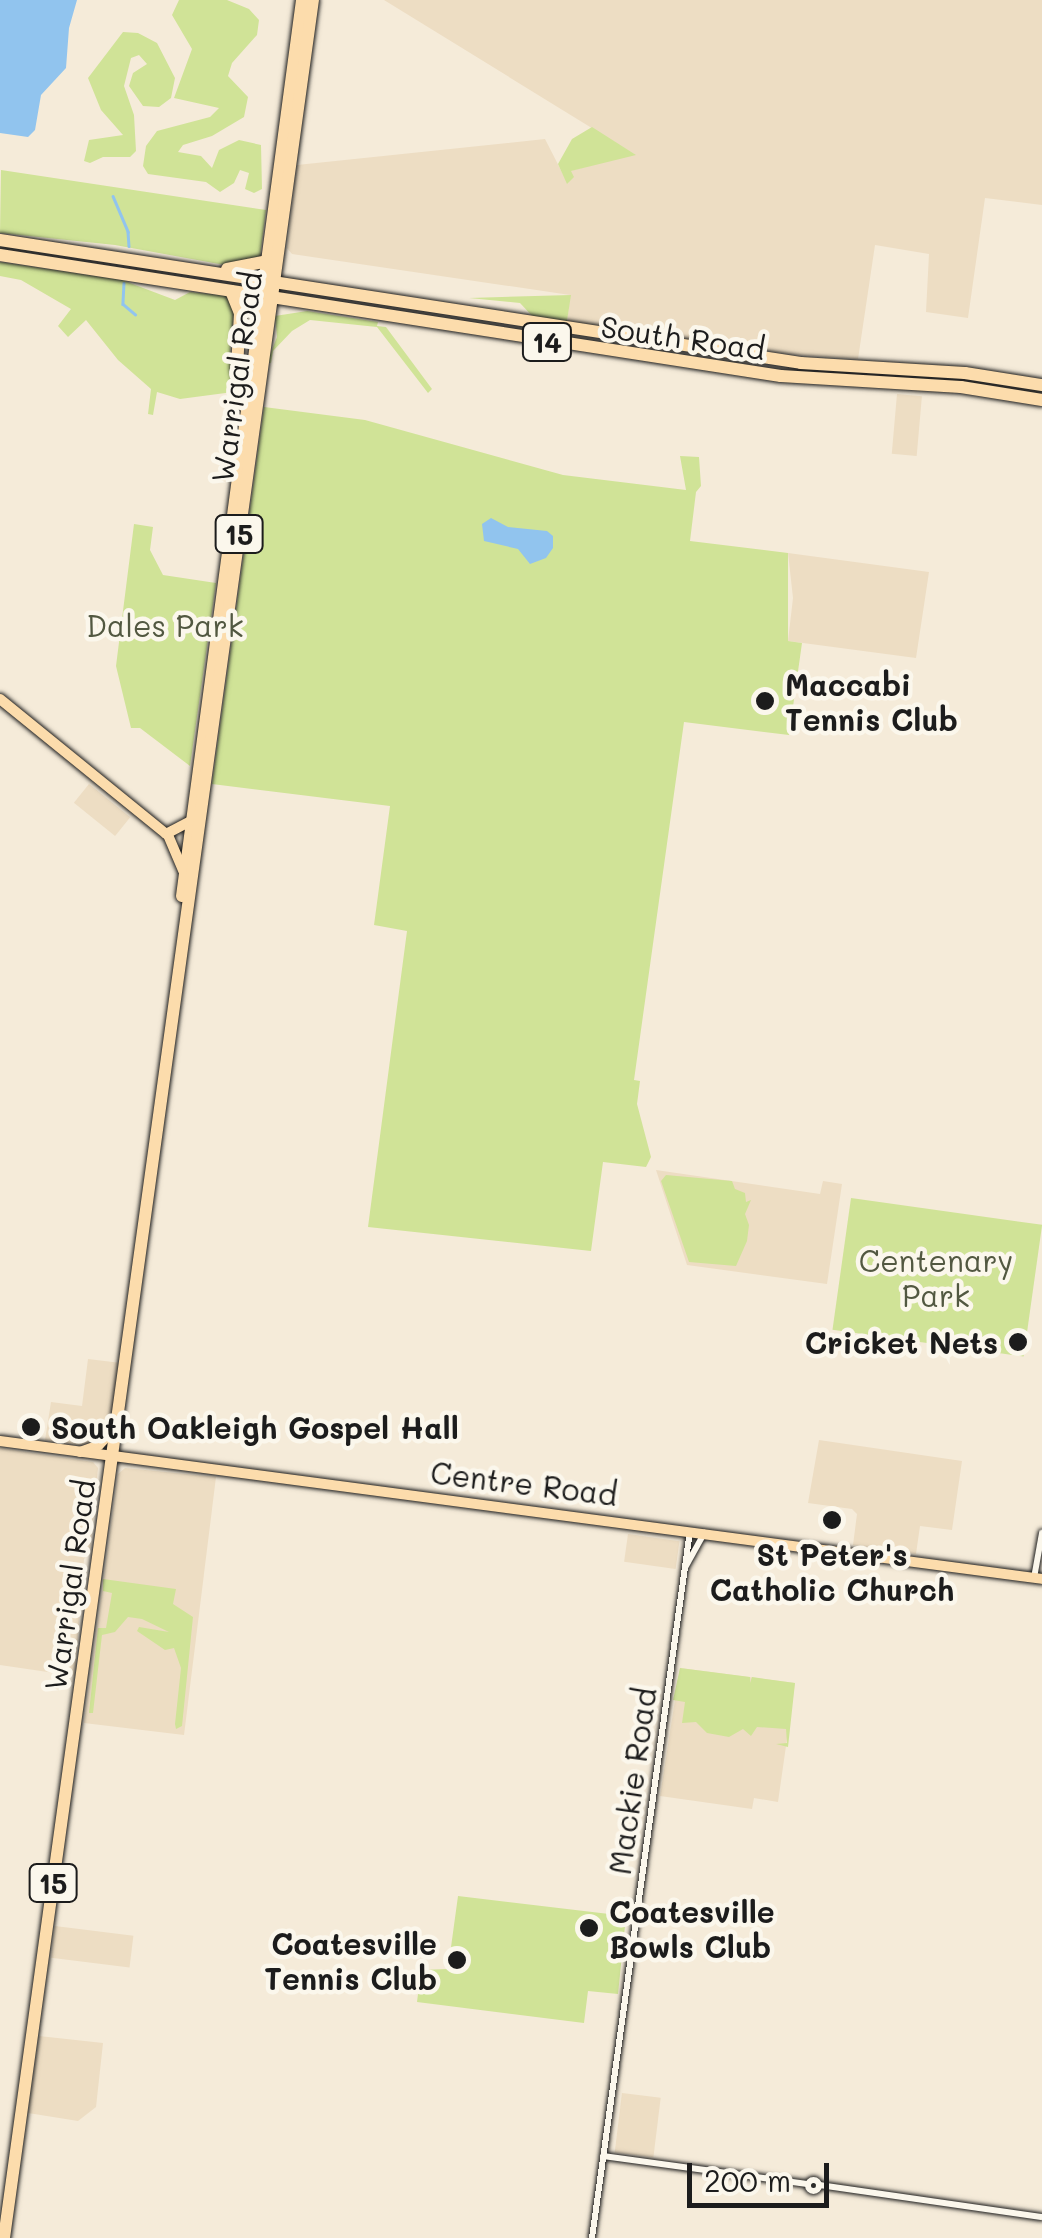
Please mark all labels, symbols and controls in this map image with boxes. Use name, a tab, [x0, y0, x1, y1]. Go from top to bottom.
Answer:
street label: Warrigal Road	[203, 269, 269, 485]
street label: South Road	[599, 308, 767, 366]
road number: 14	[520, 319, 574, 365]
road number: 15	[214, 511, 264, 557]
park label: Dales Park	[86, 607, 244, 643]
place label: Maccabi Tennis Club	[785, 666, 958, 736]
marker: Maccabi Tennis Club	[754, 690, 776, 712]
park label: Centenary Park	[859, 1242, 1013, 1312]
place label: Cricket Nets	[805, 1324, 998, 1360]
marker: Cricket Nets	[1007, 1331, 1029, 1353]
place label: South Oakleigh Gospel Hall	[51, 1409, 459, 1445]
marker: South Oakleigh Gospel Hall	[20, 1416, 42, 1438]
street label: Centre Road	[429, 1454, 619, 1512]
street label: Warrigal Road	[36, 1477, 102, 1693]
marker: St Peter's Catholic Church	[821, 1509, 843, 1531]
place label: St Peter's Catholic Church	[710, 1536, 954, 1606]
street label: Mackie Road	[601, 1685, 663, 1877]
road number: 15	[28, 1860, 78, 1906]
place label: Coatesville Bowls Club	[609, 1893, 775, 1964]
marker: Coatesville Bowls Club	[578, 1917, 600, 1939]
place label: Coatesville Tennis Club	[264, 1925, 437, 1996]
marker: Coatesville Tennis Club	[446, 1949, 468, 1971]
scale bar	[692, 2143, 834, 2205]
text: 200 m	[704, 2160, 791, 2200]

